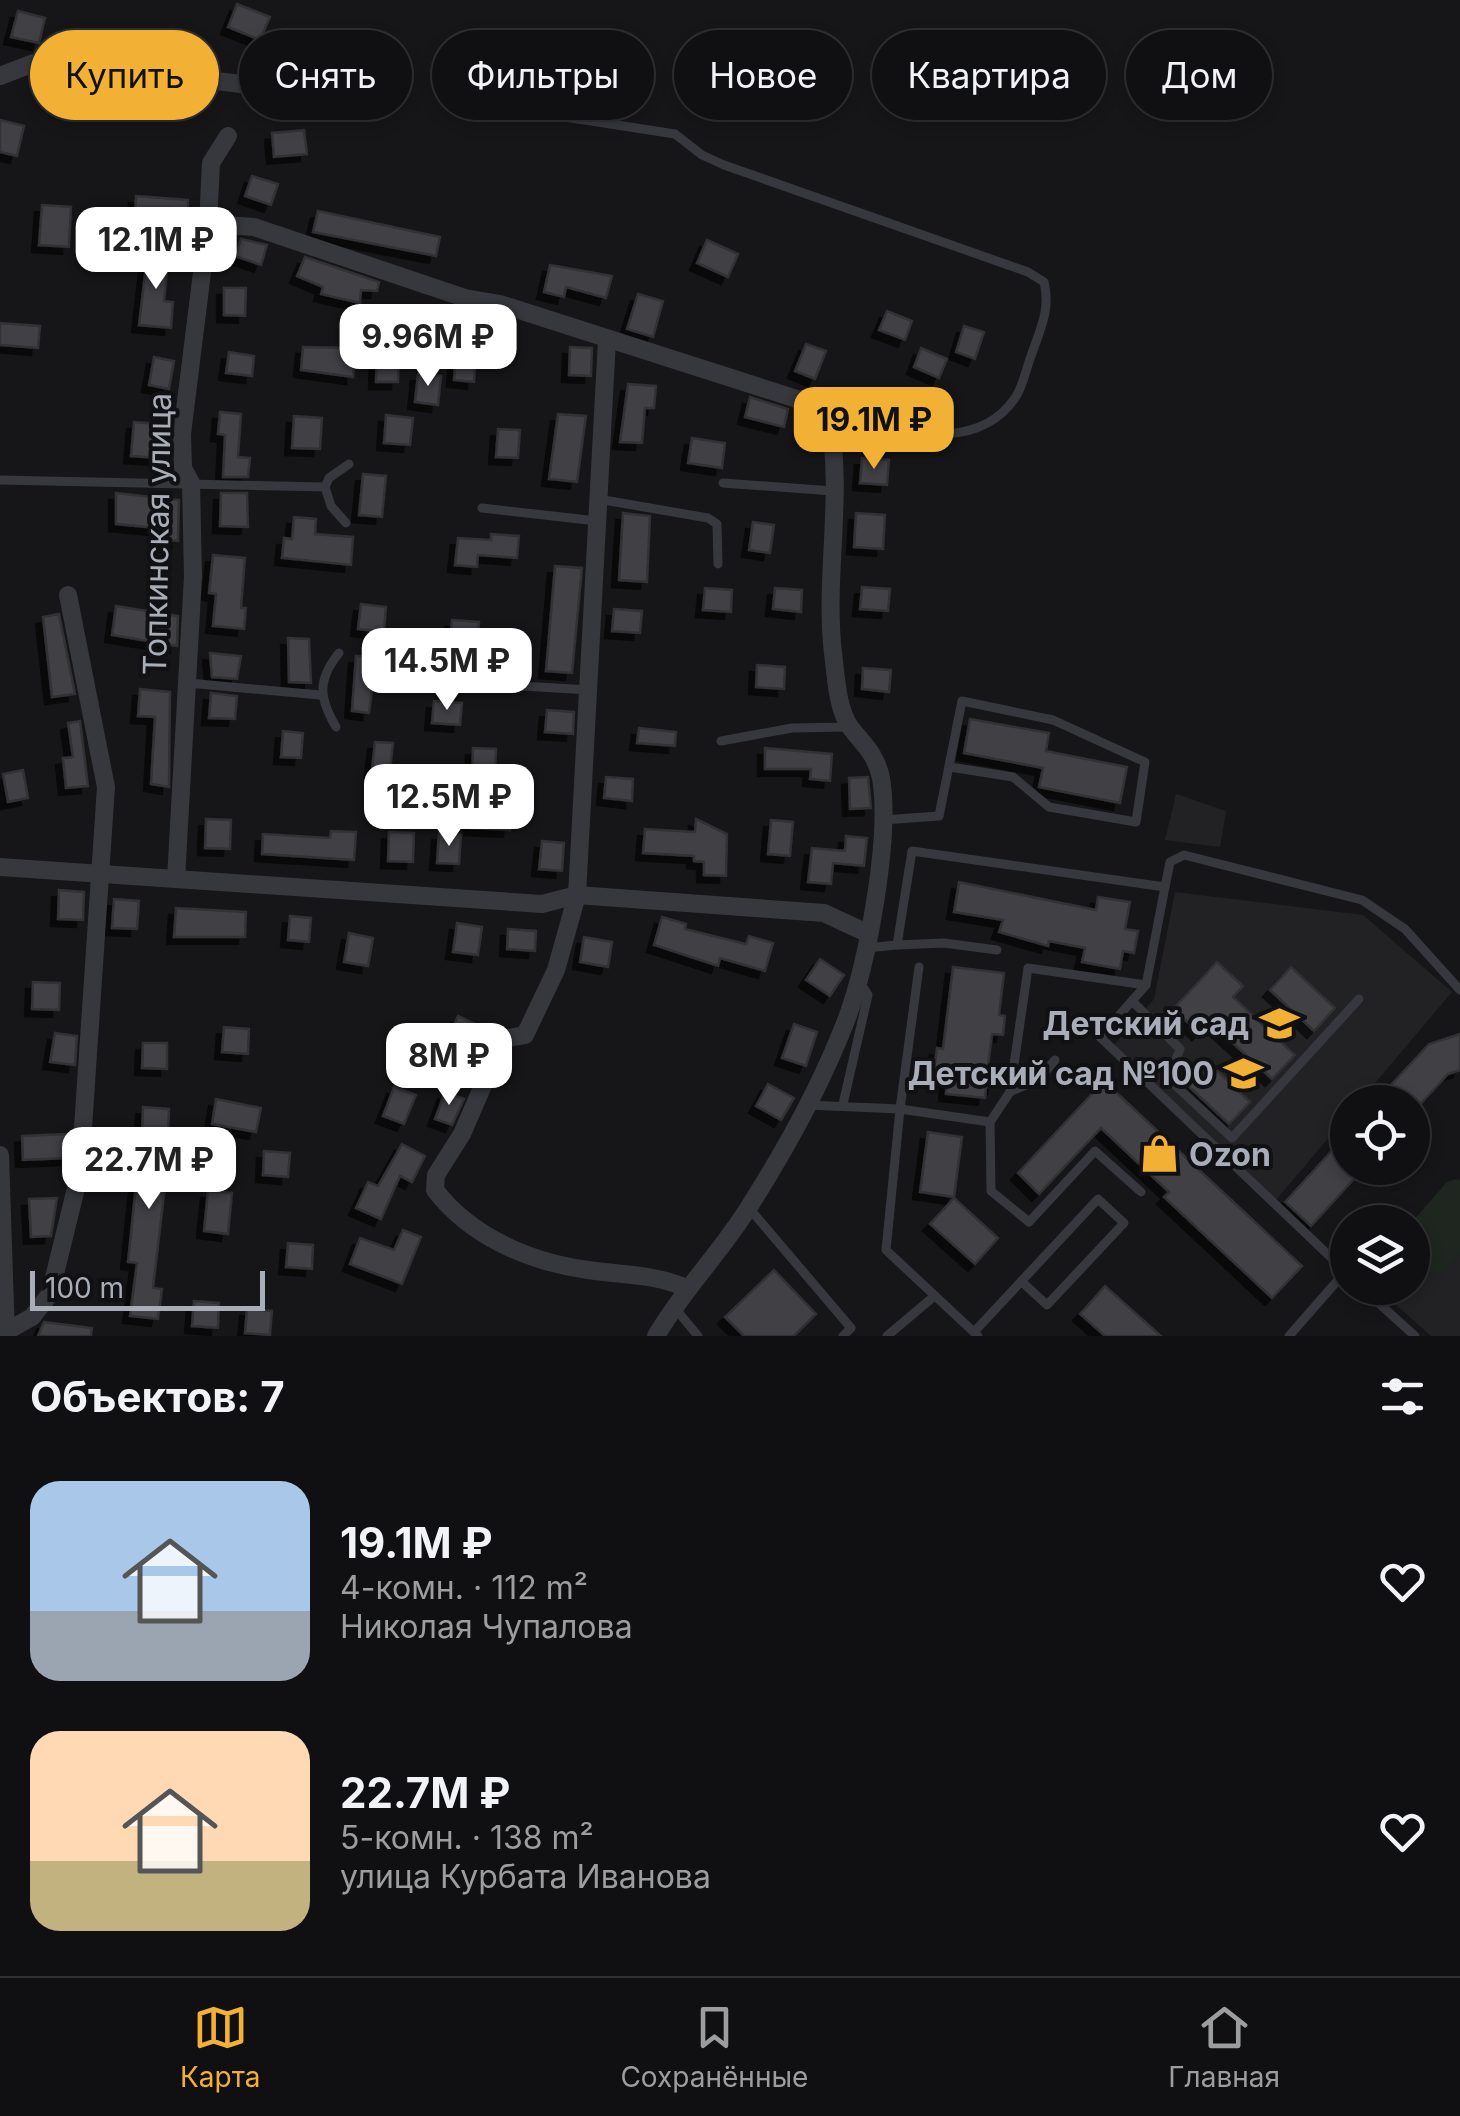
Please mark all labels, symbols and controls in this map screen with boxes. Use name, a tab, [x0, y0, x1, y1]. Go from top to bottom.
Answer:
chip: Купить	[30, 30, 219, 120]
chip: Снять	[239, 30, 412, 120]
chip: Фильтры	[432, 30, 654, 120]
chip: Новое	[674, 30, 852, 120]
chip: Квартира	[872, 30, 1106, 120]
chip: Дом	[1126, 30, 1272, 120]
pin: 12.1M ₽	[64, 207, 248, 292]
text: 12.1M ₽	[98, 220, 214, 259]
pin: 9.96M ₽	[336, 304, 520, 389]
text: 9.96M ₽	[362, 317, 494, 356]
pin: 19.1M ₽	[782, 387, 966, 472]
street label: Топкинская улица	[135, 392, 179, 676]
text: 19.1M ₽	[816, 400, 932, 439]
pin: 14.5M ₽	[355, 628, 539, 713]
text: 14.5M ₽	[384, 641, 510, 680]
pin: 12.5M ₽	[357, 764, 541, 849]
text: 12.5M ₽	[386, 777, 512, 816]
school or university icon: Детский сад	[1258, 1002, 1300, 1044]
place label: Детский сад	[1043, 1004, 1249, 1043]
pin: 8M ₽	[390, 1023, 508, 1108]
text: 8M ₽	[408, 1036, 490, 1075]
school or university icon: Детский сад №100	[1223, 1052, 1265, 1094]
place label: Детский сад №100	[908, 1054, 1214, 1093]
map controls	[1330, 1085, 1430, 1305]
button: locate	[1330, 1085, 1430, 1185]
pin: 22.7M ₽	[57, 1127, 241, 1212]
shop icon: Ozon	[1138, 1133, 1180, 1175]
place label: Ozon	[1189, 1135, 1271, 1174]
text: 22.7M ₽	[84, 1140, 214, 1179]
button: layers	[1330, 1205, 1430, 1305]
scale bar	[30, 1266, 265, 1310]
text: 100 m	[45, 1271, 124, 1305]
icon: filters	[1375, 1369, 1430, 1424]
text: Объектов: 7	[30, 1371, 285, 1422]
text: 19.1M ₽	[340, 1517, 493, 1568]
icon: home	[110, 1521, 230, 1641]
icon: heart	[1375, 1554, 1430, 1609]
text: 4-комн. · 112 m²	[340, 1568, 588, 1607]
text: Николая Чупалова	[340, 1607, 633, 1646]
text: 22.7M ₽	[340, 1767, 511, 1818]
icon: home	[110, 1771, 230, 1891]
icon: heart	[1375, 1804, 1430, 1859]
text: 5-комн. · 138 m²	[340, 1818, 594, 1857]
text: улица Курбата Иванова	[340, 1857, 711, 1896]
tab: Карта	[180, 2000, 260, 2094]
tab: Сохранённые	[620, 2000, 808, 2094]
tab: Главная	[1168, 2000, 1280, 2094]

